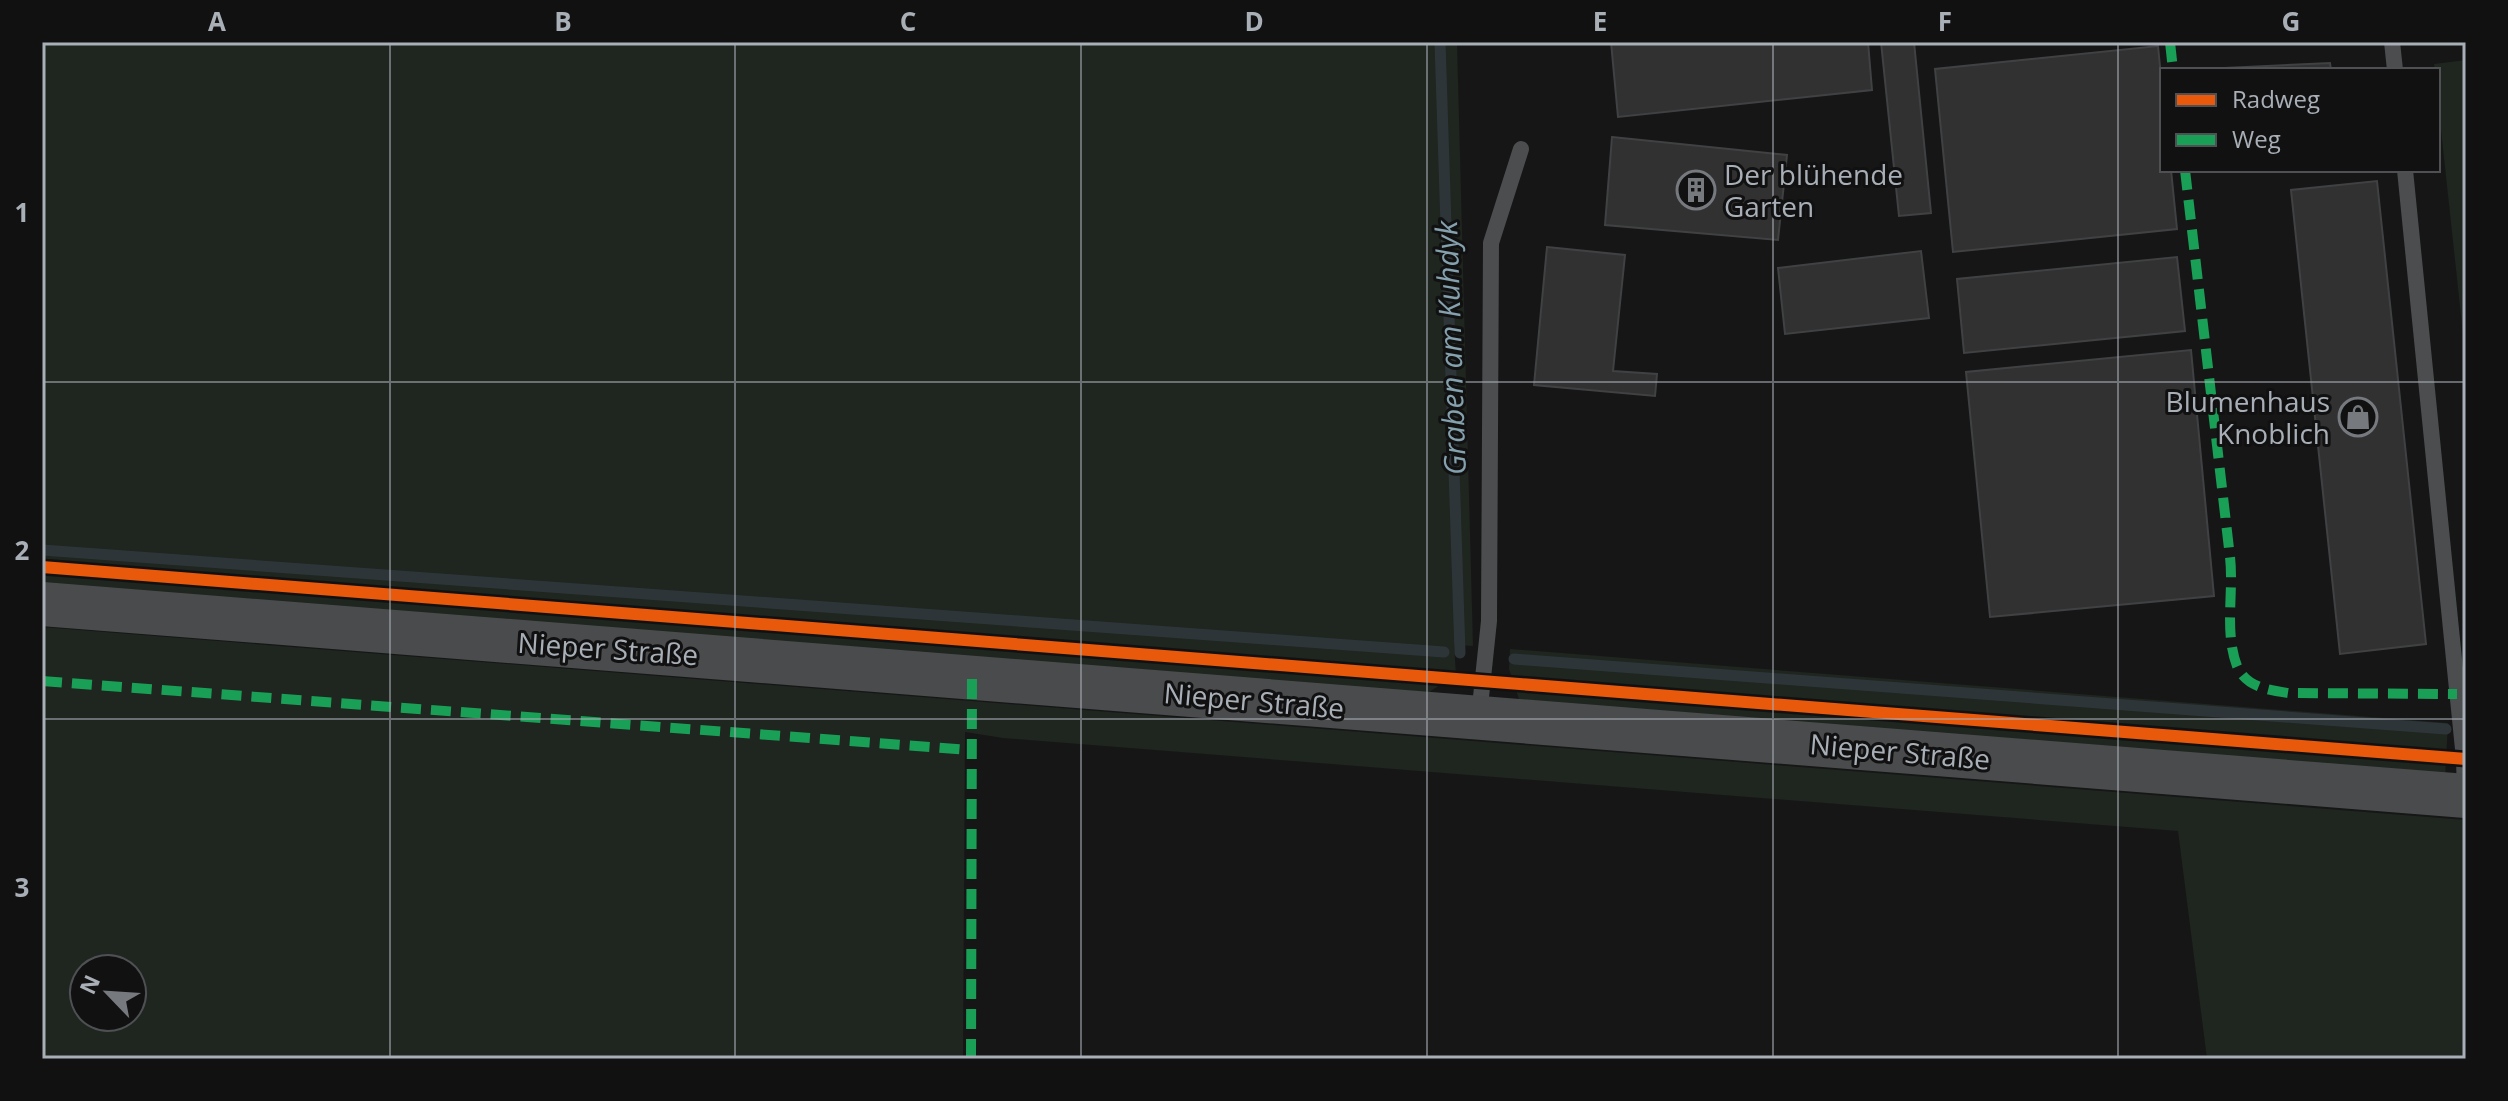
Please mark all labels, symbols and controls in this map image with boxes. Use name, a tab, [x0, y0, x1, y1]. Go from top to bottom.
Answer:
text: A	[208, 3, 226, 39]
text: B	[554, 3, 572, 39]
text: C	[900, 3, 916, 39]
text: D	[1244, 3, 1264, 39]
text: E	[1593, 3, 1607, 39]
text: F	[1938, 3, 1952, 39]
text: G	[2282, 3, 2300, 39]
legend	[2160, 68, 2440, 172]
text: Radweg	[2232, 82, 2320, 115]
text: Weg	[2232, 122, 2281, 155]
place label: Der blühende Garten	[1724, 155, 1903, 225]
building icon: Der blühende Garten	[1675, 169, 1717, 211]
text: 1	[15, 194, 29, 230]
water label: Graben am Kuhdyk	[1425, 219, 1475, 476]
place label: Blumenhaus Knoblich	[2166, 382, 2330, 452]
shop icon: Blumenhaus Knoblich	[2337, 396, 2379, 438]
text: 2	[15, 532, 30, 568]
street label: Nieper Straße	[516, 623, 700, 673]
street label: Nieper Straße	[1162, 673, 1346, 727]
street label: Nieper Straße	[1808, 724, 1992, 778]
text: 3	[15, 869, 29, 905]
north arrow	[68, 953, 148, 1033]
text: N	[72, 970, 106, 999]

